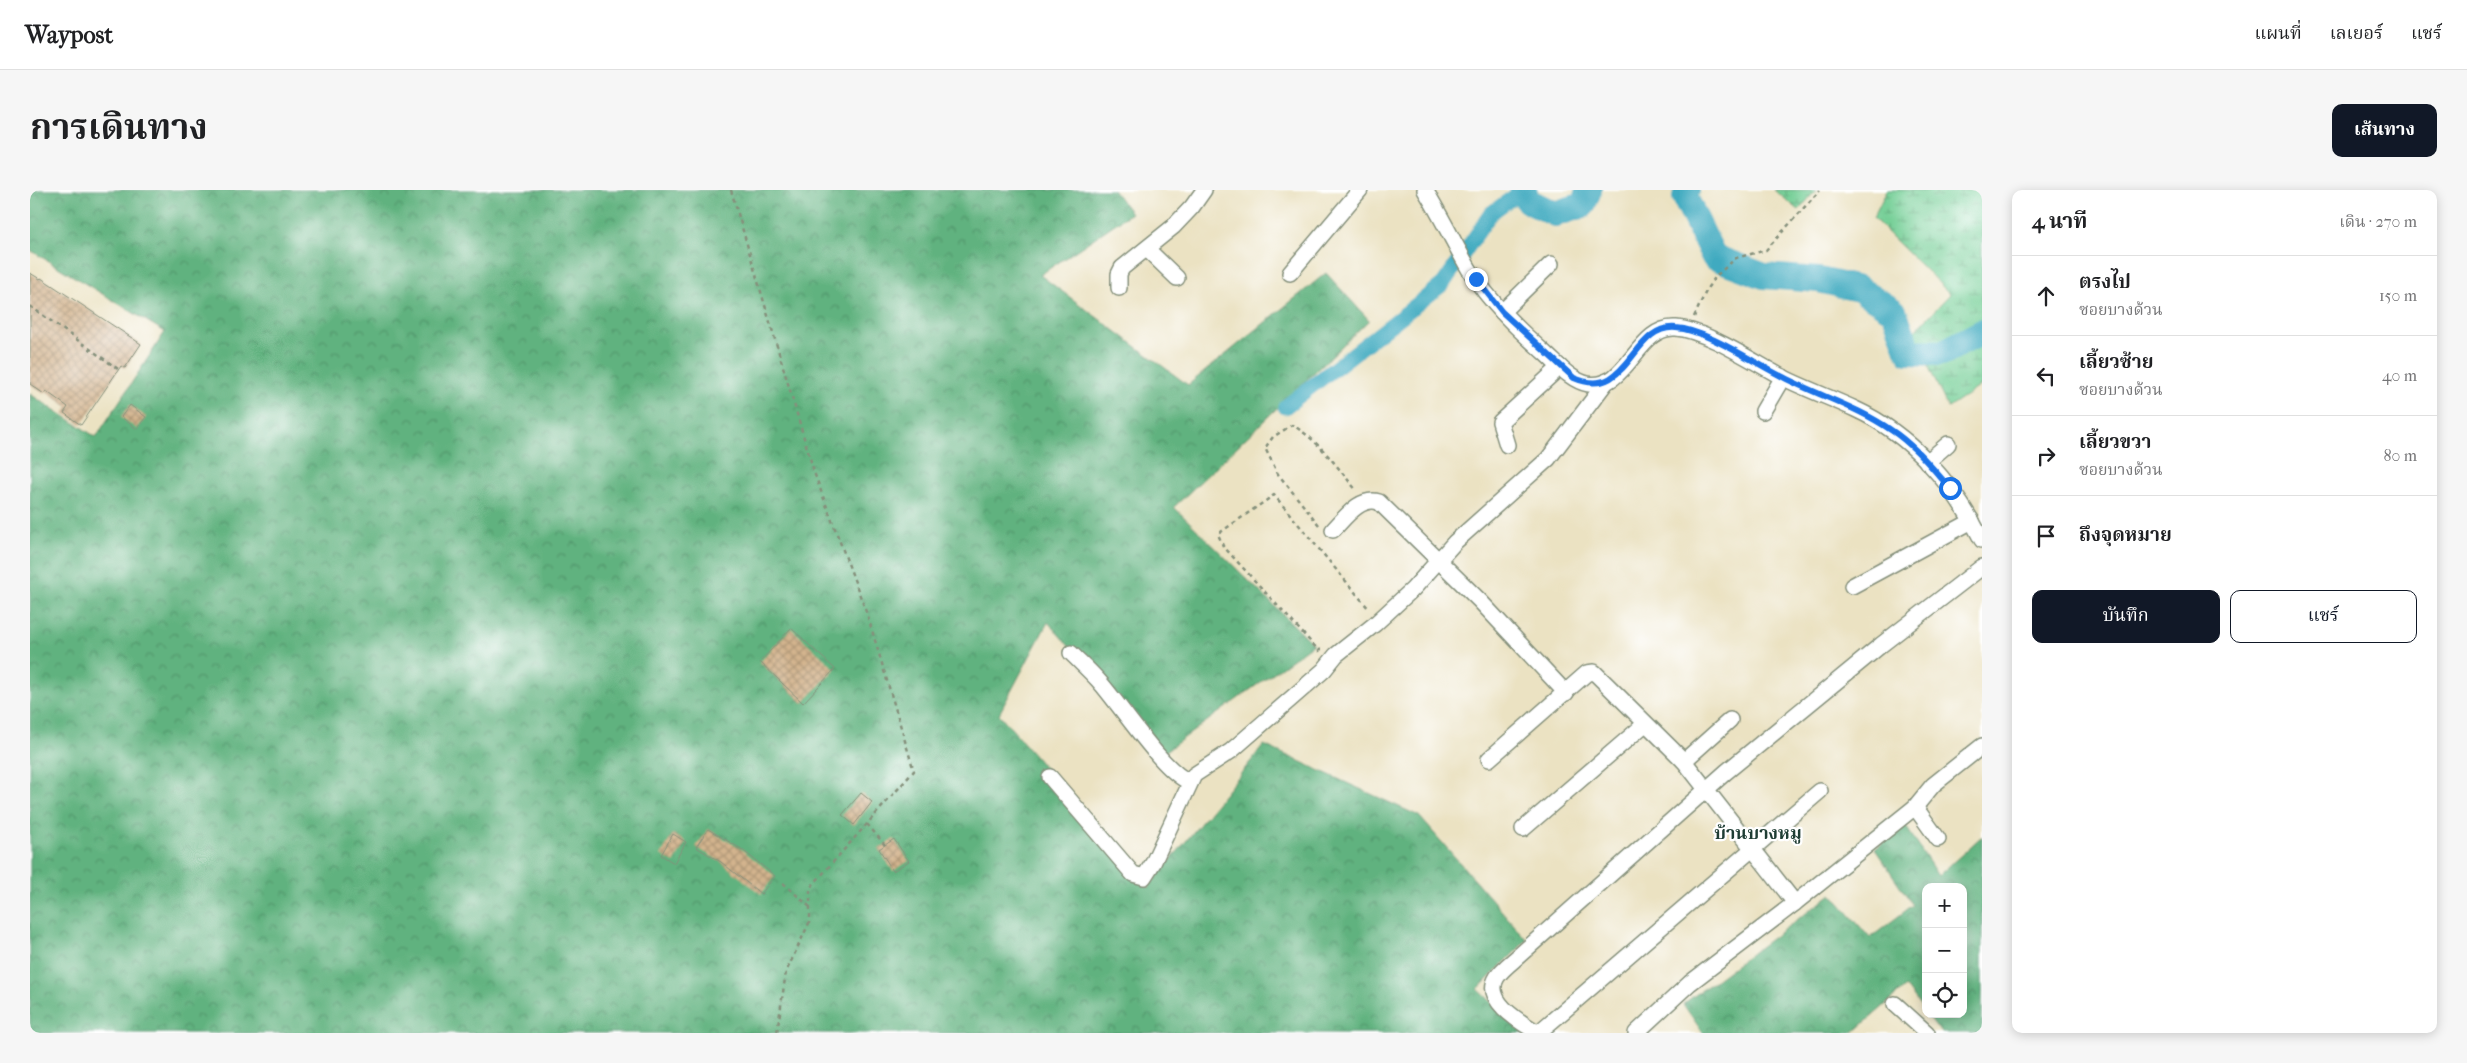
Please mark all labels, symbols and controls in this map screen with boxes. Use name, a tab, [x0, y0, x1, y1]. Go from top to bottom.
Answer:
text: Waypost	[25, 21, 113, 49]
text: แผนที่	[2254, 23, 2302, 44]
text: เลเยอร์	[2330, 23, 2383, 44]
text: แชร์	[2411, 23, 2442, 44]
button: เส้นทาง	[2332, 104, 2437, 157]
text: การเดินทาง	[30, 107, 208, 148]
text: 4 นาที	[2032, 209, 2087, 233]
text: เดิน · 270 m	[2339, 212, 2417, 231]
route end	[1465, 268, 1488, 291]
text: ตรงไป	[2079, 271, 2131, 293]
icon: ahead	[2032, 282, 2060, 310]
text: 150 m	[2379, 286, 2417, 305]
text: ซอยบางด้วน	[2079, 300, 2163, 319]
text: เลี้ยวซ้าย	[2079, 351, 2153, 373]
icon: left	[2032, 362, 2060, 390]
text: 40 m	[2382, 366, 2417, 385]
text: ซอยบางด้วน	[2079, 380, 2163, 399]
text: เลี้ยวขวา	[2079, 431, 2151, 453]
icon: right	[2032, 442, 2060, 470]
text: 80 m	[2383, 446, 2417, 465]
text: ซอยบางด้วน	[2079, 460, 2163, 479]
route start	[1939, 477, 1962, 500]
icon: arrive	[2032, 522, 2060, 550]
text: ถึงจุดหมาย	[2079, 524, 2172, 546]
button: บันทึก	[2032, 590, 2220, 643]
button: แชร์	[2230, 590, 2417, 643]
district label: บ้านบางหมู	[1714, 823, 1802, 844]
map controls	[1922, 883, 1967, 1018]
button: +	[1922, 883, 1967, 928]
button: −	[1922, 928, 1967, 973]
button: locate	[1922, 973, 1967, 1018]

